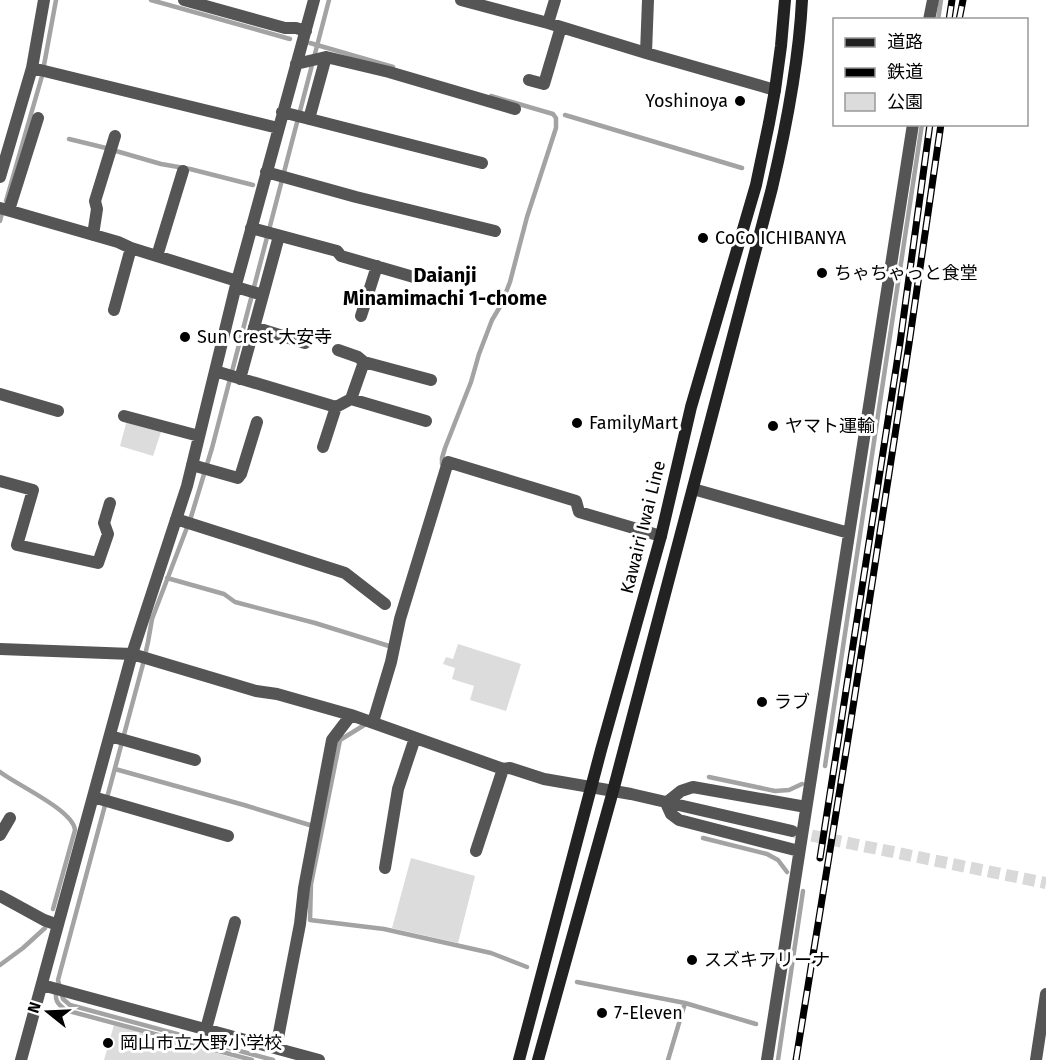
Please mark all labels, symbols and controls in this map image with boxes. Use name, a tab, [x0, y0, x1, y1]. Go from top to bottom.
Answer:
legend	[833, 18, 1028, 126]
text: 道路	[887, 31, 923, 53]
text: 鉄道	[887, 61, 923, 83]
place label: Yoshinoya	[645, 90, 728, 112]
text: 公園	[887, 91, 923, 113]
marker: Yoshinoya	[733, 94, 747, 108]
place label: CoCo ICHIBANYA	[715, 227, 847, 249]
marker: CoCo ICHIBANYA	[696, 231, 710, 245]
place label: ちゃちゃっと食堂	[834, 262, 978, 284]
district label: Daianji Minamimachi 1-chome	[343, 263, 547, 310]
marker: ちゃちゃっと食堂	[815, 266, 829, 280]
place label: Sun Crest 大安寺	[197, 326, 332, 348]
marker: Sun Crest 大安寺	[178, 330, 192, 344]
place label: FamilyMart	[589, 412, 679, 434]
place label: ヤマト運輸	[785, 415, 875, 437]
marker: FamilyMart	[570, 416, 584, 430]
marker: ヤマト運輸	[766, 419, 780, 433]
street label: Kawairi Iwai Line	[616, 458, 670, 596]
place label: ラブ	[774, 691, 810, 713]
marker: ラブ	[755, 695, 769, 709]
place label: スズキアリーナ	[704, 949, 830, 971]
marker: スズキアリーナ	[685, 953, 699, 967]
north arrow	[18, 982, 78, 1042]
text: N	[24, 1000, 45, 1015]
place label: 7-Eleven	[614, 1002, 683, 1024]
marker: 7-Eleven	[595, 1006, 609, 1020]
place label: 岡山市立大野小学校	[120, 1032, 282, 1054]
marker: 岡山市立大野小学校	[101, 1036, 115, 1050]

